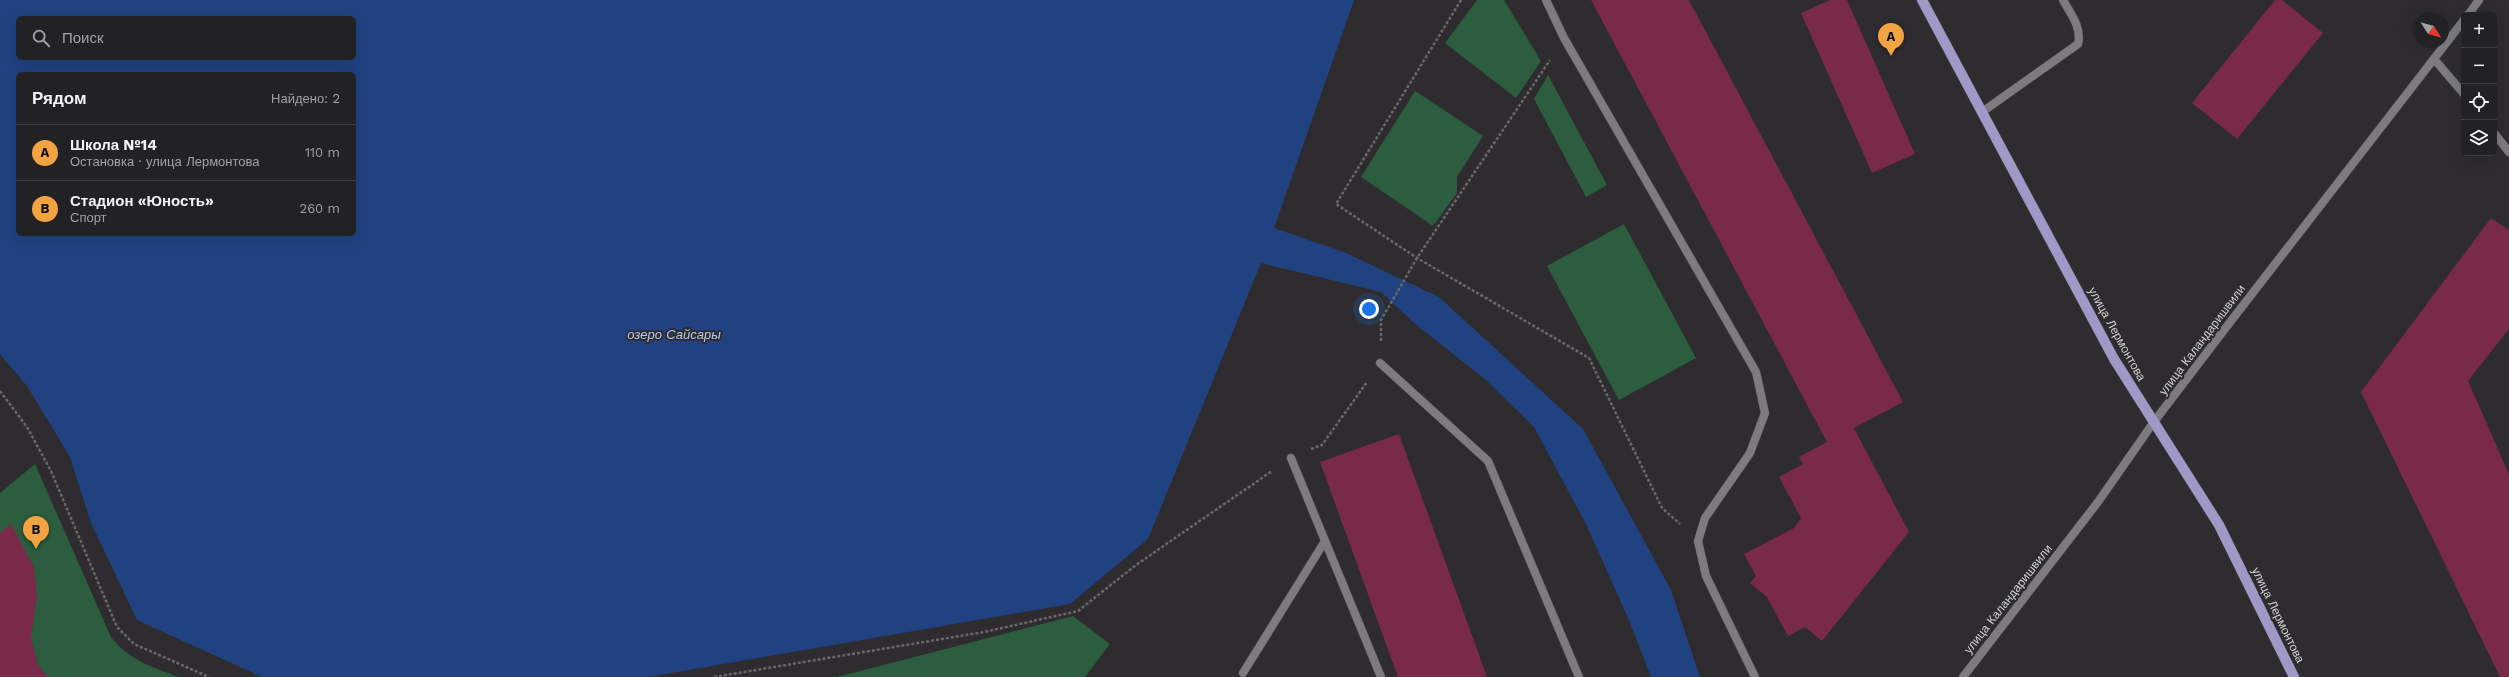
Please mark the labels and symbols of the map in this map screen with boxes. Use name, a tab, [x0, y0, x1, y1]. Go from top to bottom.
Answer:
north arrow	[2413, 12, 2449, 48]
pin: A	[1878, 23, 1904, 56]
street label: улица Каландаришвили	[2156, 282, 2248, 398]
street label: улица Лермонтова	[2085, 285, 2149, 384]
your location	[1359, 299, 1379, 319]
water label: озеро Сайсары	[627, 327, 721, 342]
pin: B	[23, 516, 49, 549]
street label: улица Каландаришвили	[1961, 542, 2055, 656]
street label: улица Лермонтова	[2249, 565, 2307, 665]

